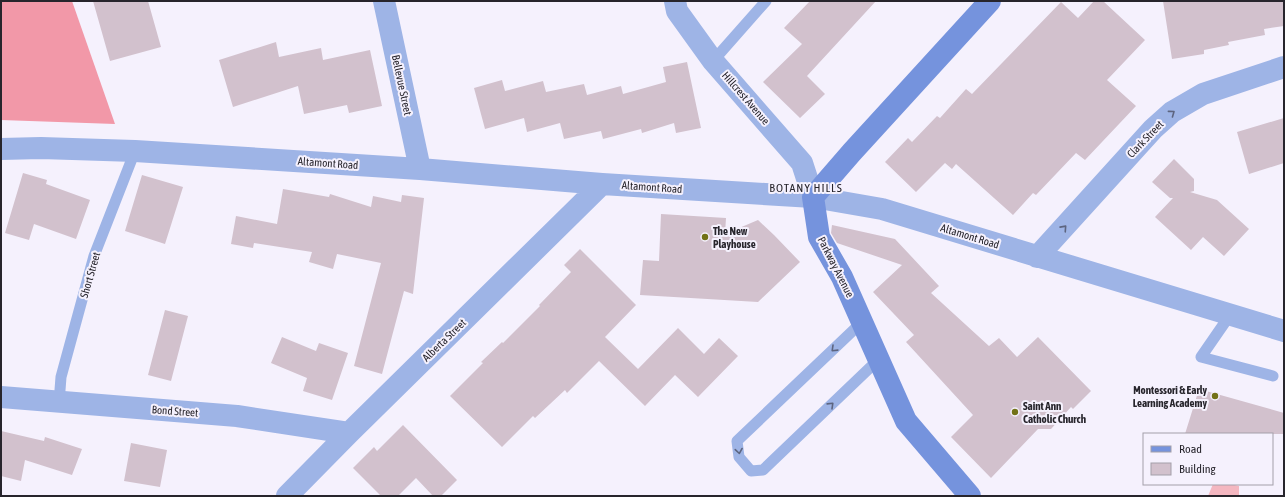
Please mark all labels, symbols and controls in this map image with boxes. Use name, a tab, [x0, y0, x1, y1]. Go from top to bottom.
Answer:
street label: Bellevue Street	[390, 54, 414, 116]
street label: Hillcrest Avenue	[720, 69, 772, 127]
one-way arrow	[1167, 111, 1174, 118]
street label: Clark Street	[1124, 118, 1166, 160]
street label: Altamont Road	[297, 155, 359, 171]
street label: Altamont Road	[621, 179, 683, 195]
district label: BOTANY HILLS	[769, 181, 843, 195]
street label: Altamont Road	[939, 221, 1001, 251]
place label: The New Playhouse	[713, 225, 756, 250]
one-way arrow	[1059, 225, 1066, 233]
marker: The New Playhouse	[700, 232, 710, 242]
street label: Parkway Avenue	[816, 235, 856, 299]
street label: Short Street	[78, 251, 102, 299]
street label: Alberta Street	[420, 316, 468, 364]
one-way arrow	[831, 344, 839, 352]
place label: Montessori & Early Learning Academy	[1133, 384, 1207, 409]
marker: Montessori & Early Learning Academy	[1210, 391, 1220, 401]
place label: Saint Ann Catholic Church	[1023, 400, 1086, 425]
one-way arrow	[826, 402, 834, 410]
street label: Bond Street	[151, 403, 199, 419]
marker: Saint Ann Catholic Church	[1010, 407, 1020, 417]
legend	[1143, 433, 1273, 485]
text: Road	[1179, 442, 1202, 456]
one-way arrow	[734, 448, 742, 454]
text: Building	[1179, 462, 1217, 476]

